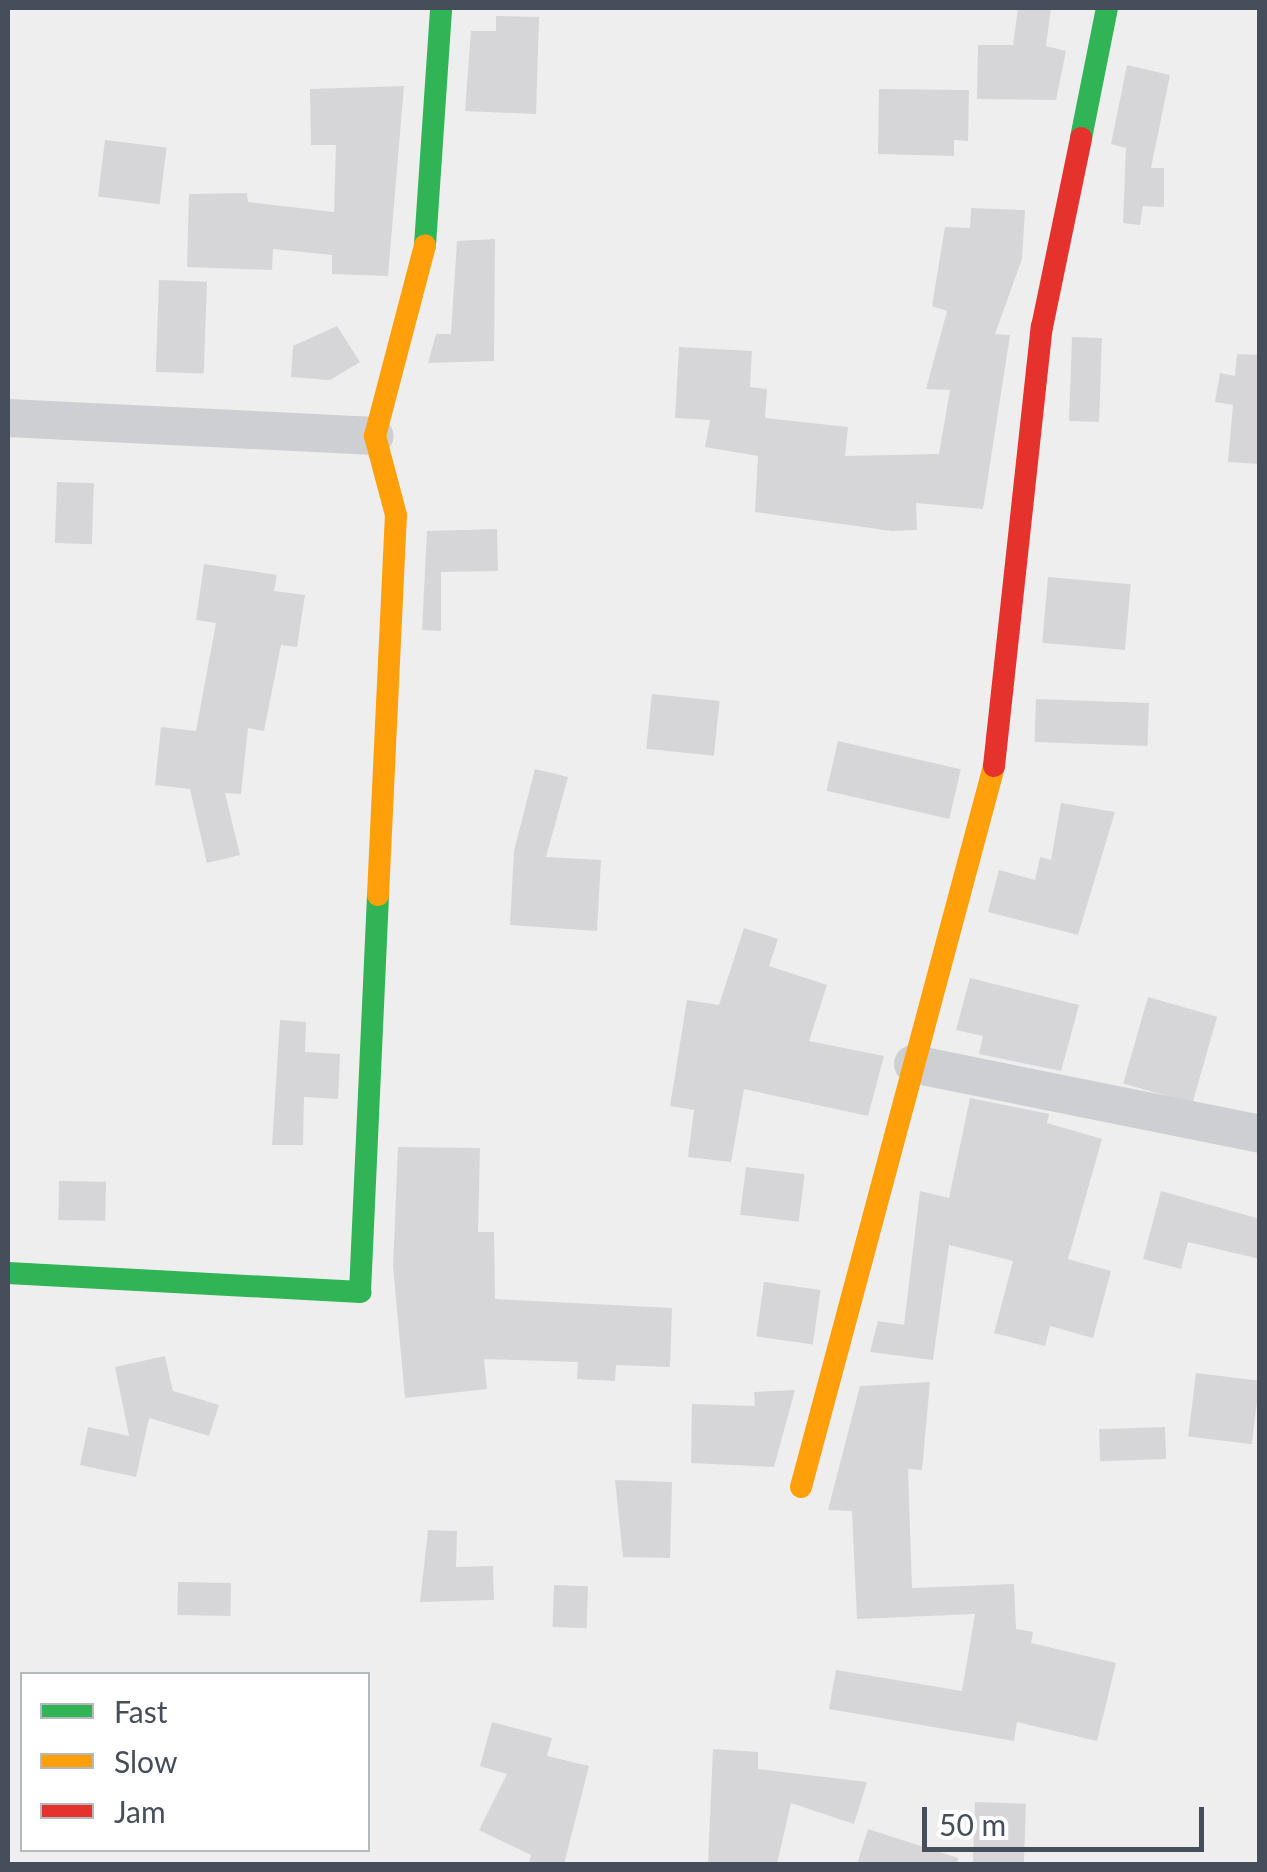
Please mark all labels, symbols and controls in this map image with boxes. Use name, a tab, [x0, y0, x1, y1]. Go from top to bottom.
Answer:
legend	[20, 1672, 370, 1852]
text: Fast	[114, 1693, 168, 1729]
text: Slow	[114, 1743, 177, 1779]
scale bar	[927, 1787, 1210, 1849]
text: Jam	[114, 1793, 166, 1829]
text: 50 m	[939, 1806, 1006, 1842]

